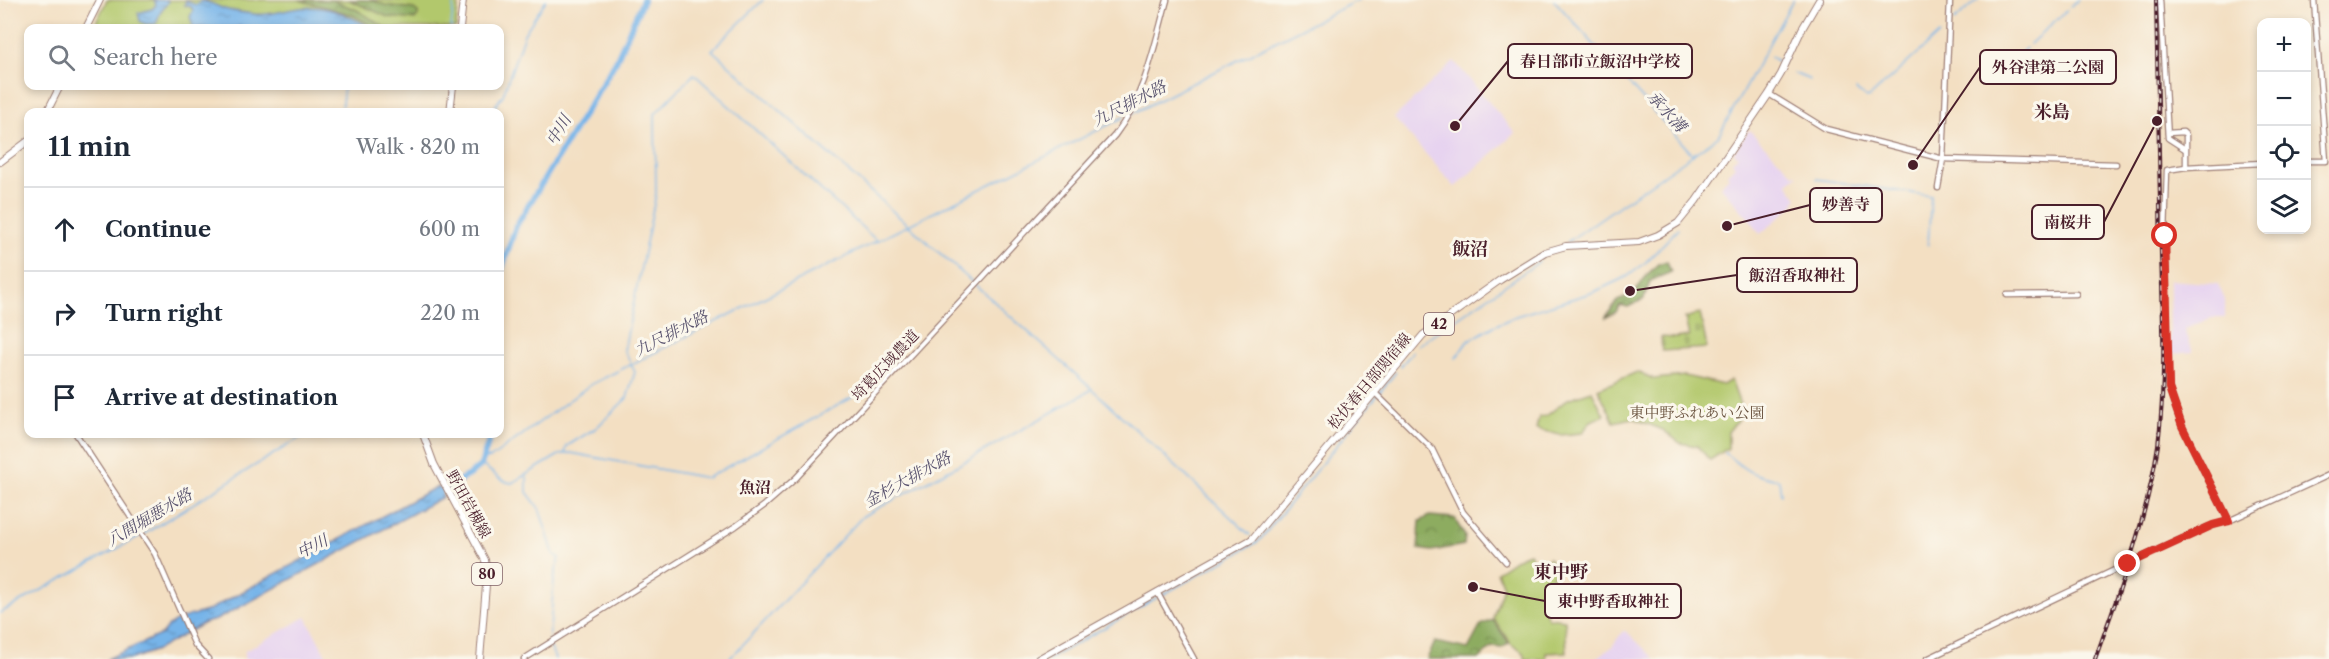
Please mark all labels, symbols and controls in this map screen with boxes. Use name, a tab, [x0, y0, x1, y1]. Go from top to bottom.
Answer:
map controls	[2257, 18, 2311, 234]
button: +	[2257, 18, 2311, 72]
search box	[24, 24, 504, 90]
icon: search	[45, 41, 78, 74]
text: Search here	[93, 44, 218, 71]
callout: 春日部市立飯沼中学校	[1508, 44, 1692, 78]
callout: 外谷津第二公園	[1980, 50, 2116, 84]
text: 春日部市立飯沼中学校	[1520, 51, 1681, 71]
text: 外谷津第二公園	[1992, 57, 2104, 77]
button: −	[2257, 72, 2311, 126]
water label: 九尺排水路	[1089, 75, 1170, 130]
water label: 承水溝	[1644, 86, 1692, 138]
district label: 米島	[2034, 101, 2070, 123]
water label: 中川	[541, 109, 576, 149]
button: locate	[2257, 126, 2311, 180]
text: 11 min	[48, 131, 131, 163]
text: Walk · 820 m	[356, 135, 480, 159]
button: layers	[2257, 180, 2311, 234]
callout: 妙善寺	[1810, 188, 1882, 222]
text: 妙善寺	[1822, 194, 1870, 214]
callout: 南桜井	[2032, 205, 2104, 239]
text: 南桜井	[2044, 212, 2092, 232]
icon: ahead	[48, 213, 81, 246]
text: Continue	[105, 216, 211, 243]
text: 600 m	[419, 217, 480, 241]
route start	[2151, 222, 2177, 248]
district label: 飯沼	[1452, 238, 1488, 260]
callout: 飯沼香取神社	[1737, 258, 1857, 292]
text: 飯沼香取神社	[1749, 265, 1845, 285]
icon: right	[48, 297, 81, 330]
text: Turn right	[105, 300, 223, 327]
text: 220 m	[420, 301, 480, 325]
water label: 九尺排水路	[631, 305, 712, 360]
road number: 42	[1424, 313, 1454, 335]
street label: 埼葛広域農道	[847, 326, 923, 404]
street label: 松伏春日部関宿線	[1323, 329, 1415, 433]
icon: arrive	[48, 381, 81, 414]
text: Arrive at destination	[105, 384, 338, 411]
park label: 東中野ふれあい公園	[1629, 403, 1765, 422]
water label: 金杉大排水路	[860, 447, 955, 511]
street label: 野田岩槻線	[443, 467, 495, 541]
district label: 魚沼	[739, 477, 771, 497]
water label: 八間堀悪水路	[103, 483, 196, 550]
water label: 中川	[293, 529, 333, 562]
route end	[2114, 550, 2140, 576]
district label: 東中野	[1534, 561, 1589, 583]
road number: 80	[472, 563, 502, 585]
callout: 東中野香取神社	[1545, 584, 1681, 618]
text: 東中野香取神社	[1557, 591, 1669, 611]

